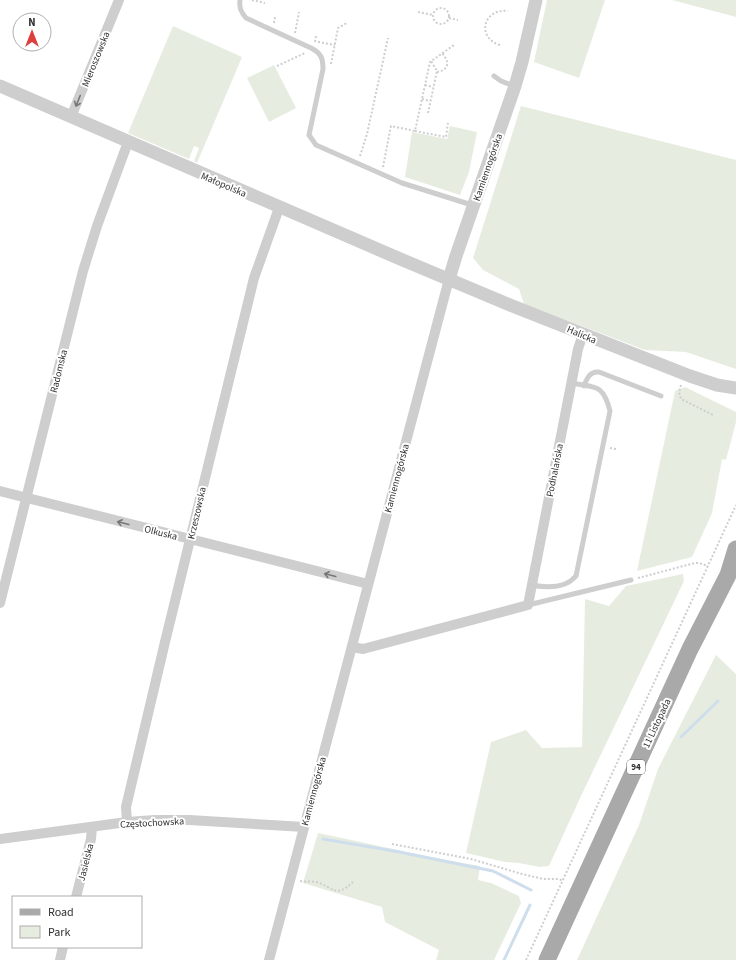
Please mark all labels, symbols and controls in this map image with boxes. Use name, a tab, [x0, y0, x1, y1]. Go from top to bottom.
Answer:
north arrow	[12, 12, 52, 52]
text: N	[28, 15, 36, 30]
street label: Mieroszowska	[78, 30, 113, 89]
one-way arrow	[74, 94, 82, 106]
street label: Kamiennogórska	[470, 132, 506, 203]
street label: Małopolska	[199, 169, 249, 201]
street label: Halicka	[565, 322, 599, 347]
street label: Radomska	[47, 348, 71, 394]
street label: Kamiennogórska	[381, 442, 413, 514]
street label: Podhalańska	[543, 442, 567, 498]
street label: Krzeszowska	[184, 486, 210, 541]
one-way arrow	[116, 518, 129, 526]
street label: Olkuska	[143, 522, 179, 544]
one-way arrow	[324, 571, 337, 578]
street label: 11 Listopada	[639, 696, 674, 750]
street label: Kamiennogórska	[298, 755, 330, 827]
road number: 94	[627, 760, 645, 774]
street label: Częstochowska	[120, 814, 184, 832]
street label: Jasielska	[75, 842, 97, 882]
legend	[12, 896, 142, 948]
text: Road	[48, 904, 74, 921]
text: Park	[48, 924, 70, 941]

